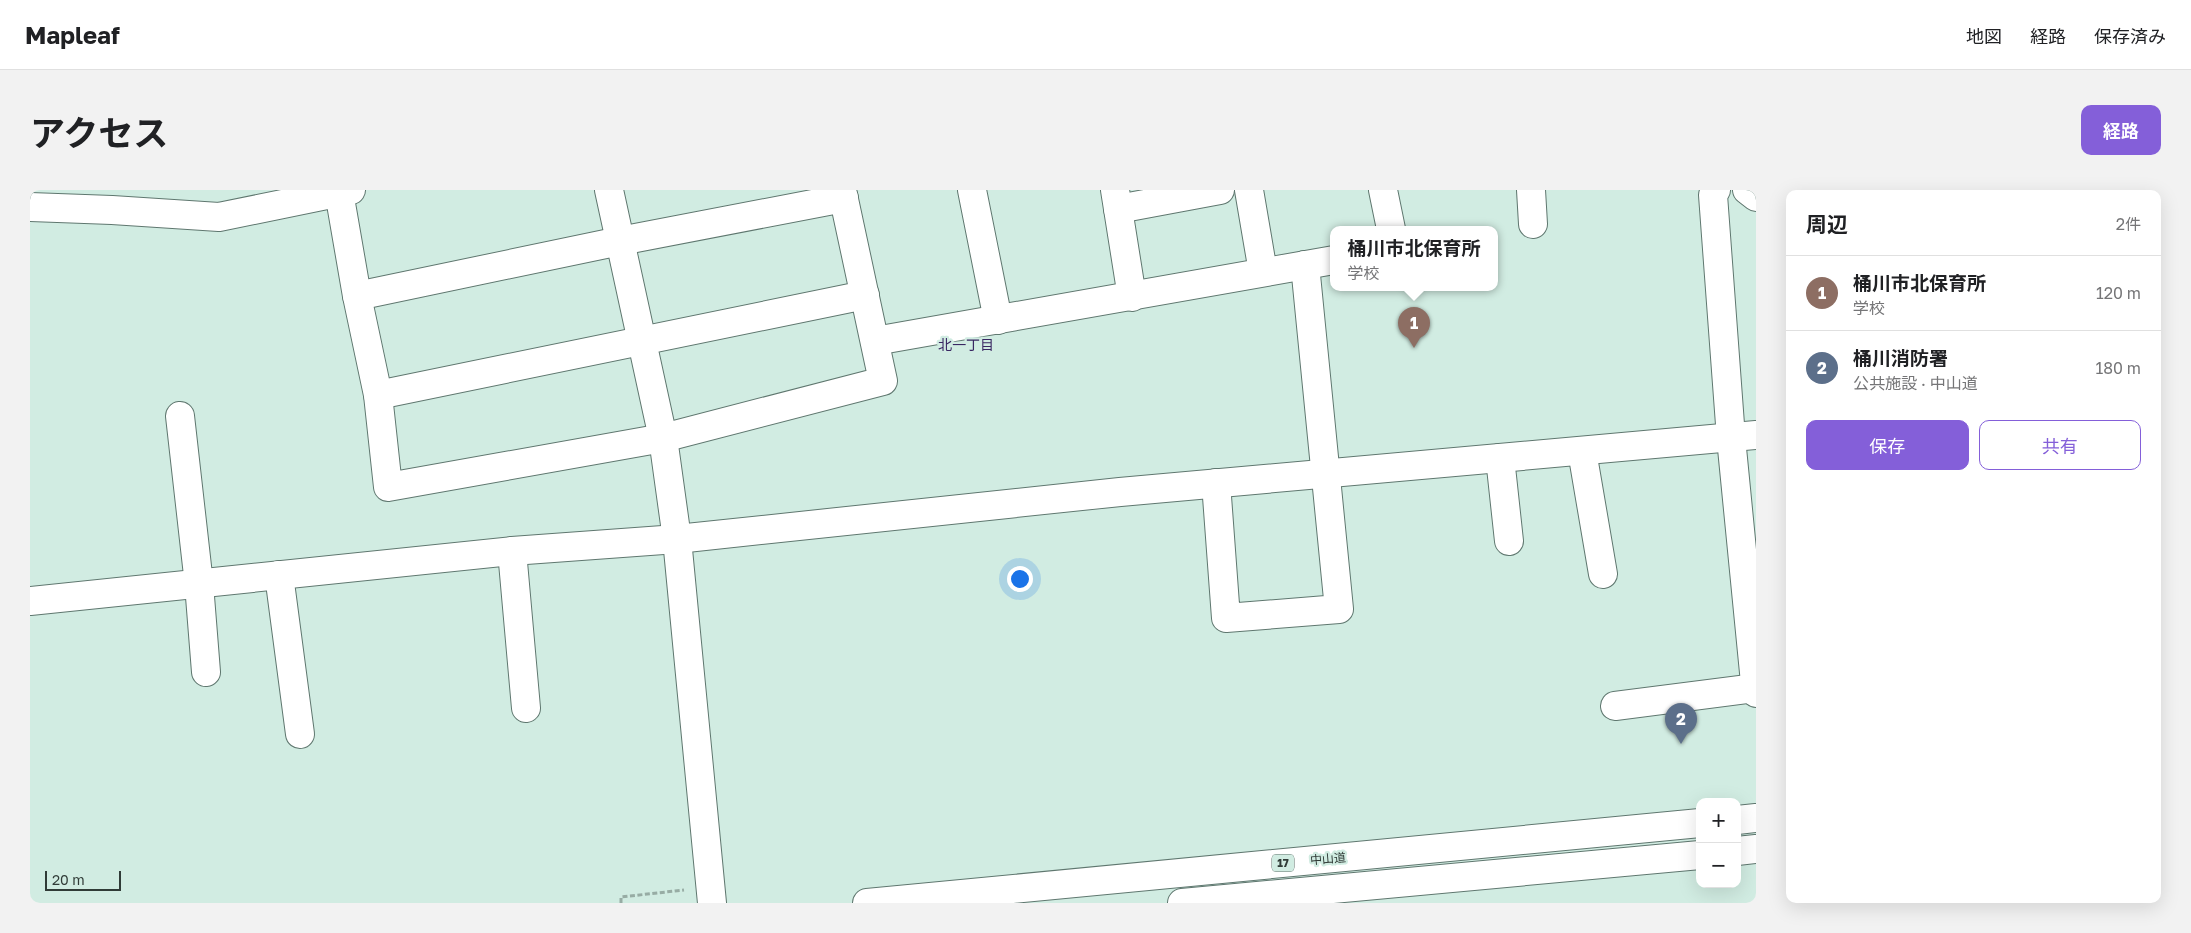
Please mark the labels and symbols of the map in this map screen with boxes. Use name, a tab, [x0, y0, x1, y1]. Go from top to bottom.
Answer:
pin: 1	[1398, 307, 1430, 348]
district label: 北一丁目	[938, 336, 994, 353]
your location	[1007, 566, 1033, 592]
pin: 2	[1665, 703, 1697, 744]
street label: 中山道	[1309, 849, 1347, 868]
road number: 17	[1272, 854, 1294, 871]
scale bar	[45, 868, 121, 891]

